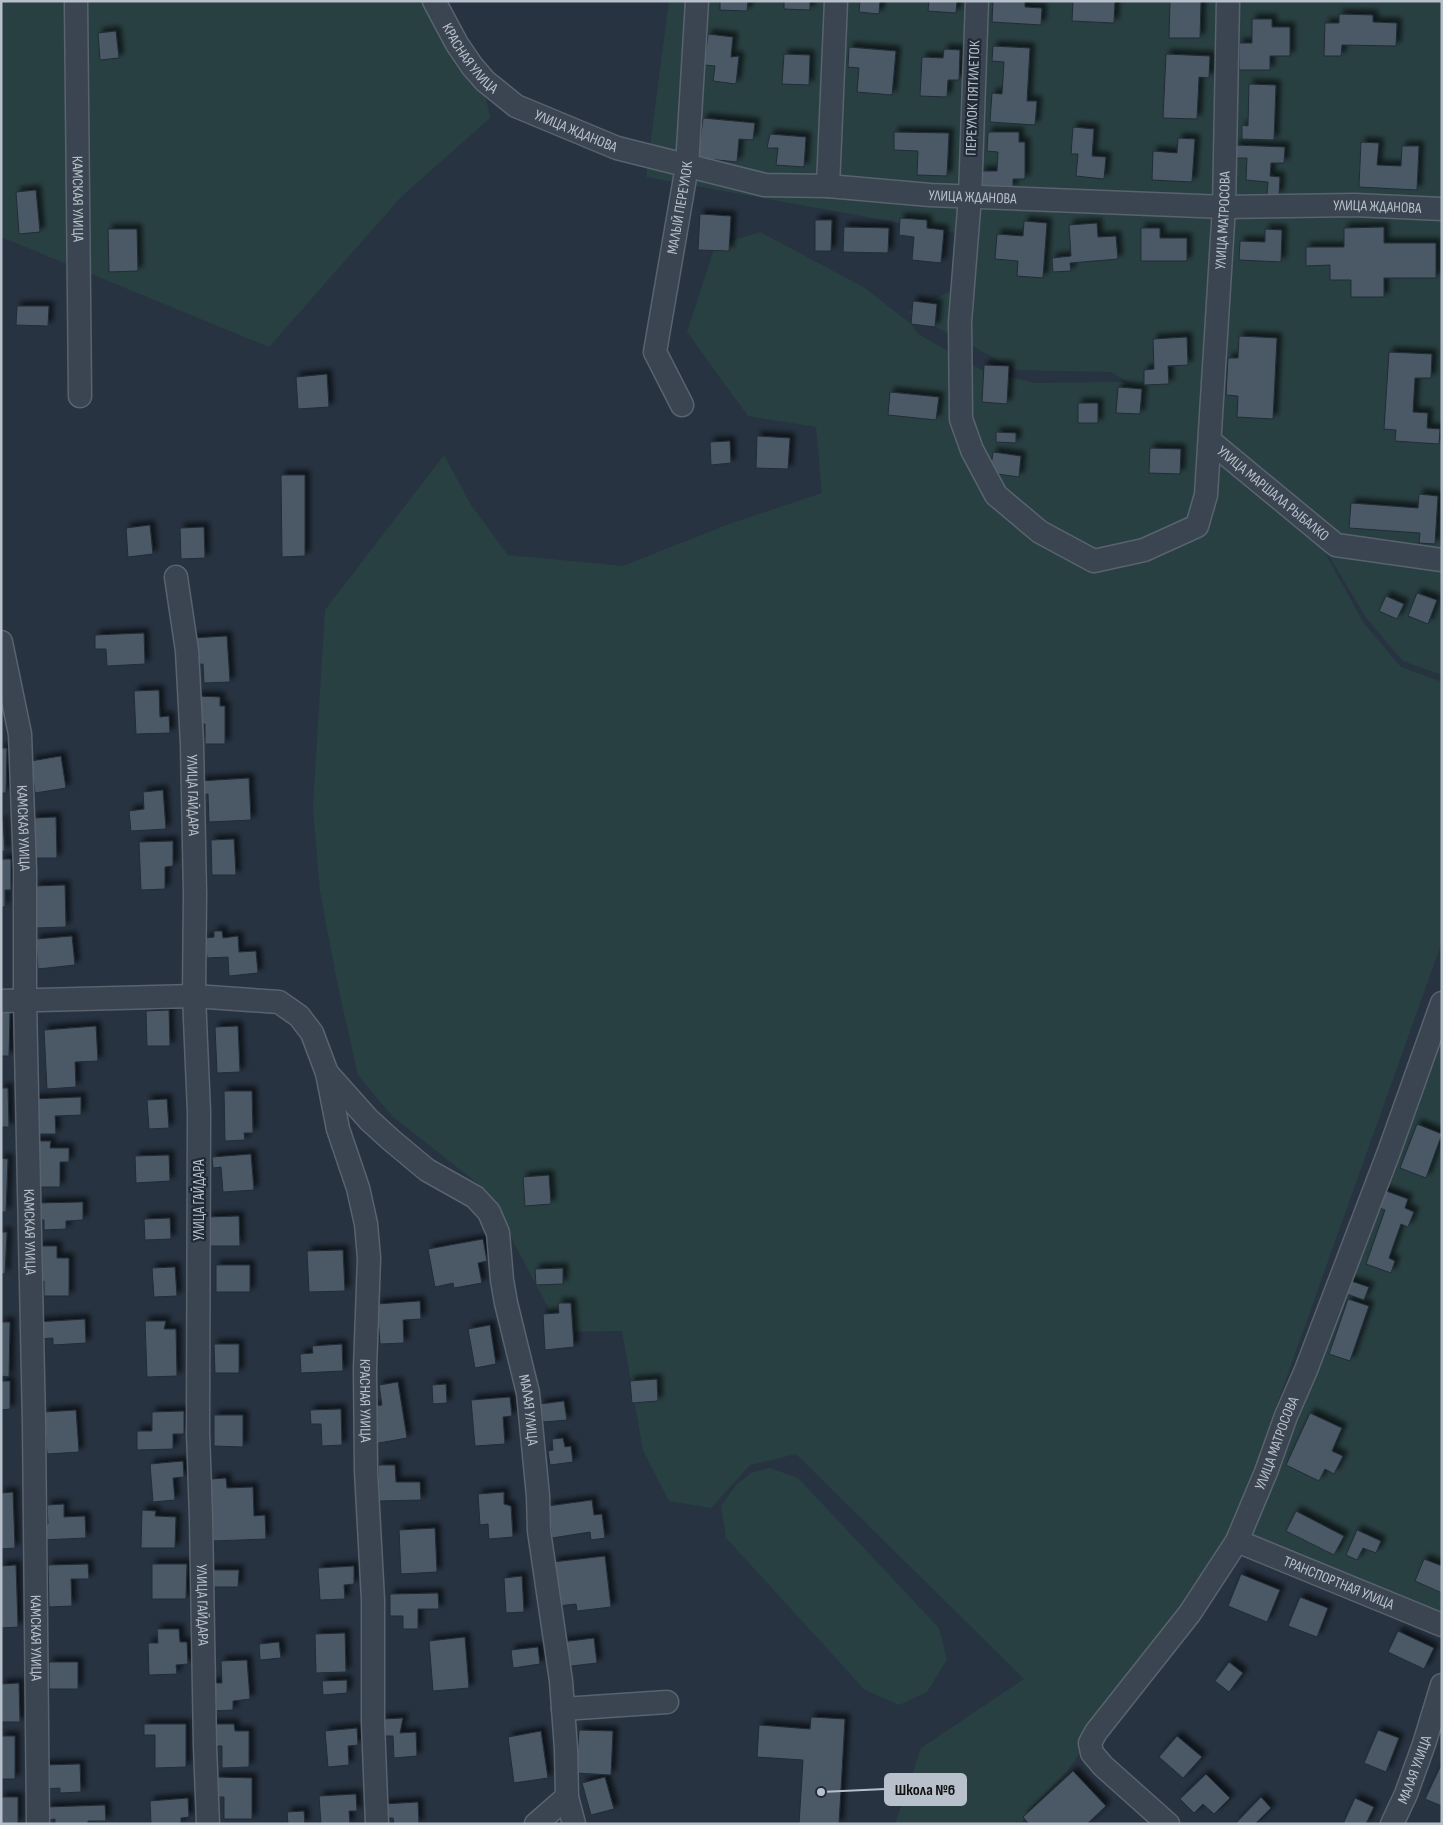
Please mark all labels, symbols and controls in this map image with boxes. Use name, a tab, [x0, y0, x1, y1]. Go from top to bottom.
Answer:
street label: КРАСНАЯ УЛИЦА	[438, 20, 503, 98]
street label: ПЕРЕУЛОК ПЯТИЛЕТОК	[961, 40, 985, 156]
street label: УЛИЦА ЖДАНОВА	[532, 105, 621, 157]
street label: КАМСКАЯ УЛИЦА	[68, 156, 88, 243]
street label: МАЛЫЙ ПЕРЕУЛОК	[663, 160, 697, 255]
street label: УЛИЦА МАТРОСОВА	[1211, 170, 1234, 270]
street label: УЛИЦА ЖДАНОВА	[928, 185, 1018, 208]
street label: УЛИЦА ЖДАНОВА	[1333, 195, 1422, 218]
street label: УЛИЦА МАРШАЛА РЫБАЛКО	[1213, 441, 1333, 545]
street label: УЛИЦА ГАЙДАРА	[183, 754, 203, 837]
street label: КАМСКАЯ УЛИЦА	[12, 785, 35, 872]
street label: УЛИЦА ГАЙДАРА	[190, 1159, 209, 1241]
street label: КАМСКАЯ УЛИЦА	[20, 1189, 40, 1276]
street label: КРАСНАЯ УЛИЦА	[355, 1359, 375, 1443]
street label: МАЛАЯ УЛИЦА	[514, 1372, 543, 1447]
street label: УЛИЦА МАТРОСОВА	[1250, 1393, 1303, 1493]
street label: ТРАНСПОРТНАЯ УЛИЦА	[1281, 1552, 1398, 1614]
street label: УЛИЦА ГАЙДАРА	[192, 1564, 213, 1646]
street label: КАМСКАЯ УЛИЦА	[26, 1595, 46, 1682]
street label: МАЛАЯ УЛИЦА	[1393, 1732, 1436, 1807]
callout: Школа №6	[885, 1774, 966, 1805]
text: Школа №6	[895, 1781, 955, 1800]

